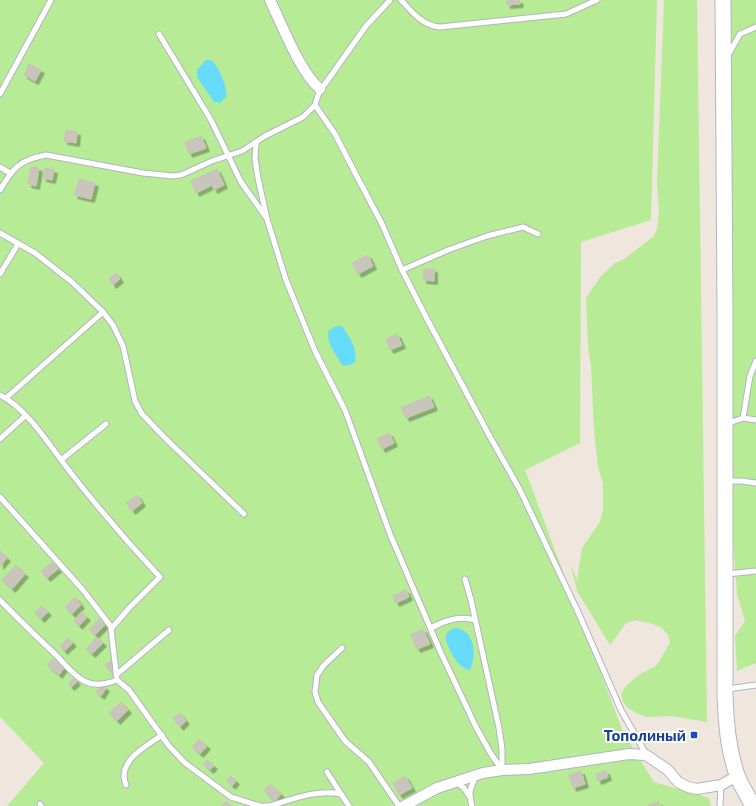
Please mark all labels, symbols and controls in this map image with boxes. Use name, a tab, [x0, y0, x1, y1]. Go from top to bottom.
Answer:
place label: Тополиный	[604, 726, 686, 744]
marker: Тополиный	[689, 730, 699, 740]

